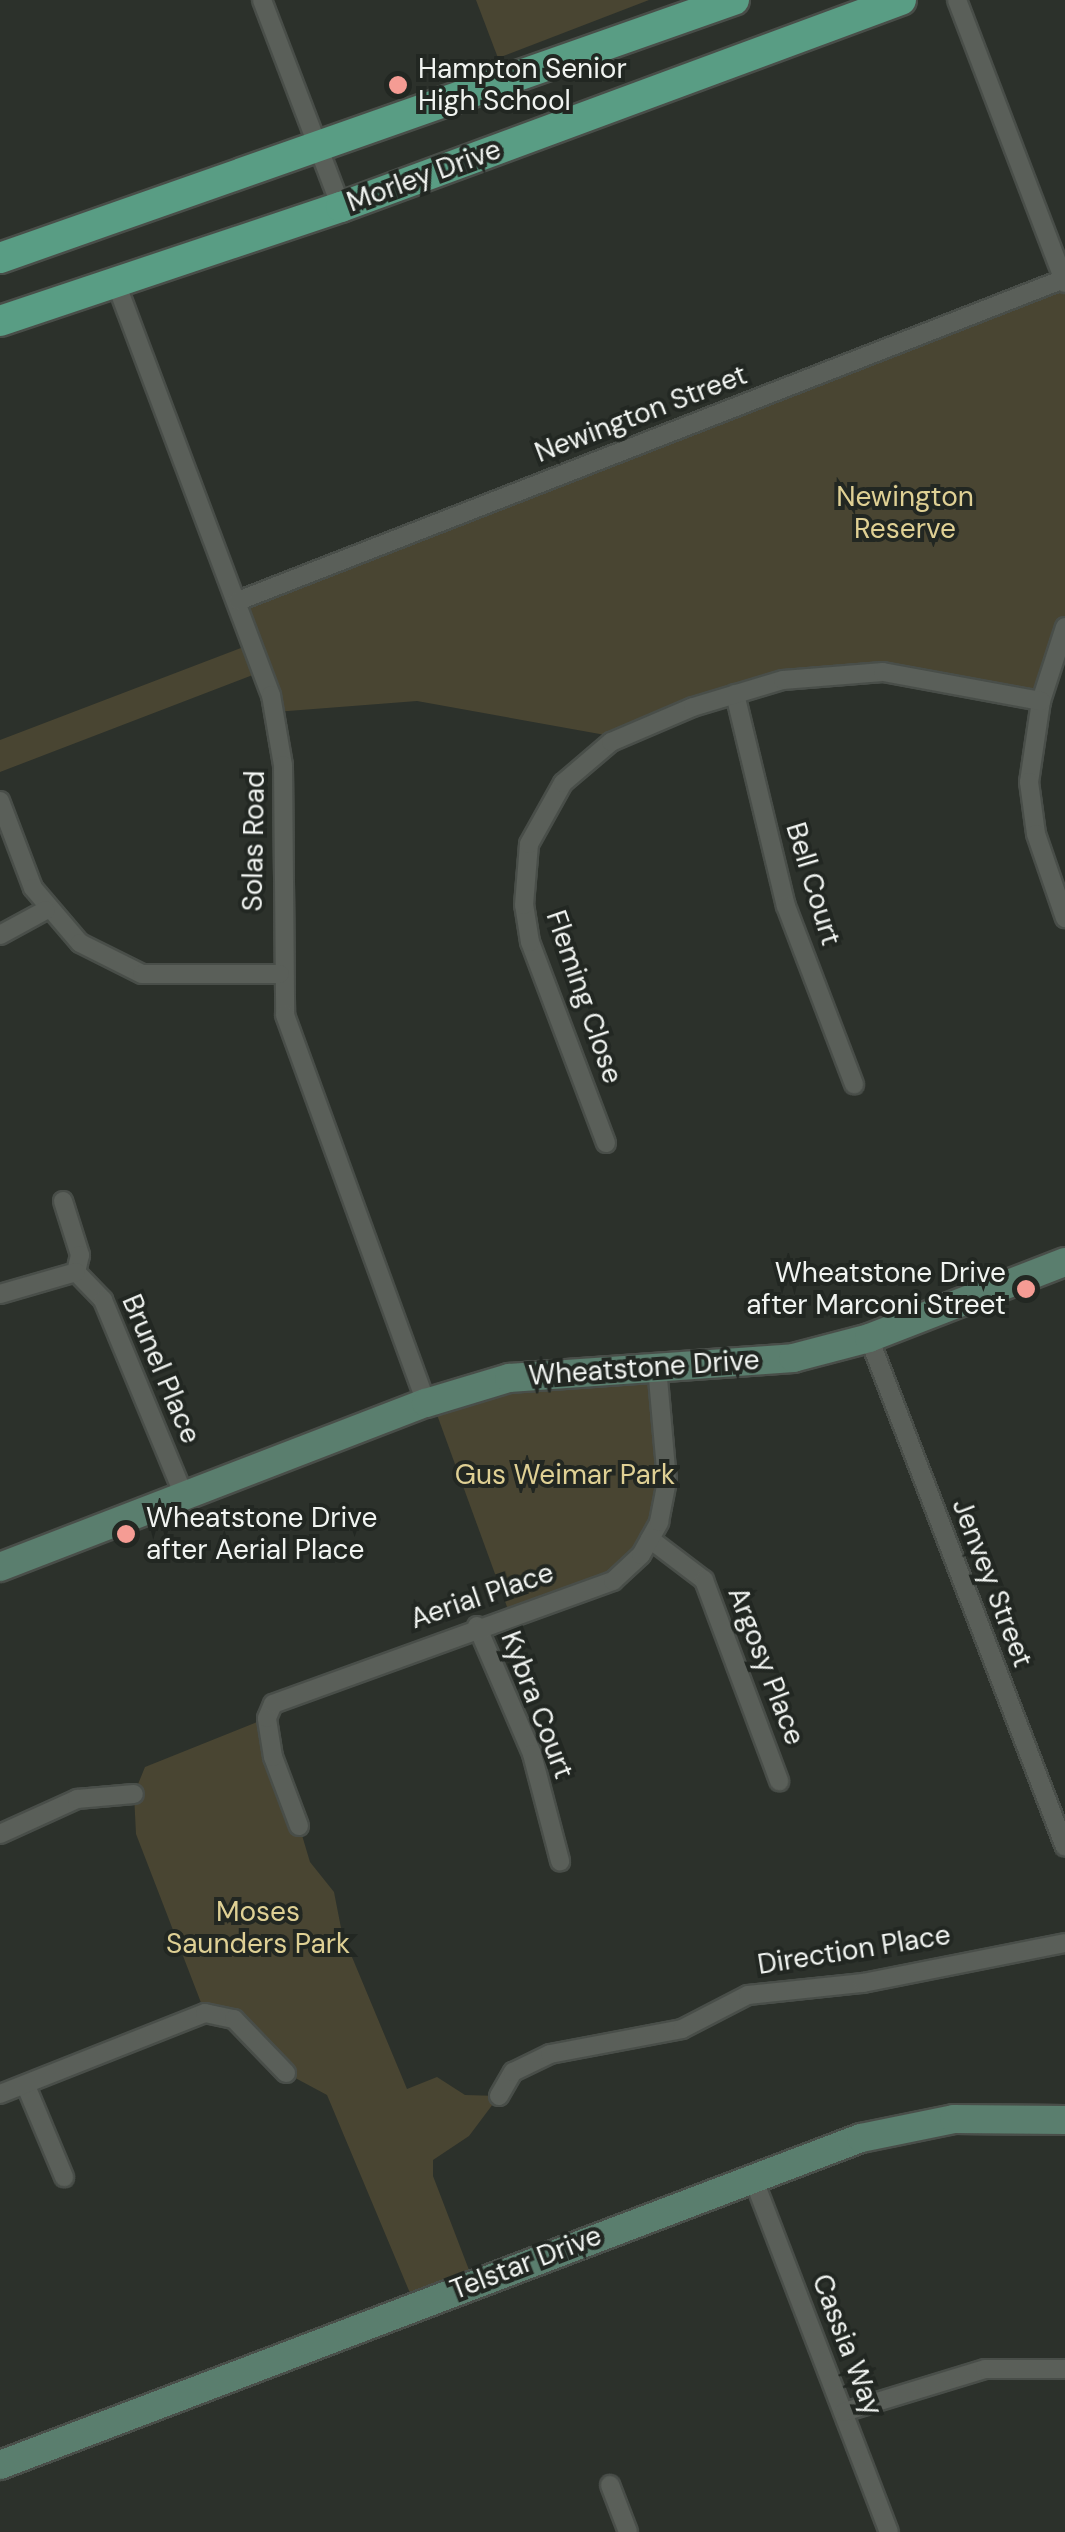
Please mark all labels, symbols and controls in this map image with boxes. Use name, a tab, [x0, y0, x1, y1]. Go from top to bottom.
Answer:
place label: Hampton Senior High School	[418, 52, 627, 118]
marker: Hampton Senior High School	[387, 74, 409, 96]
street label: Morley Drive	[342, 133, 506, 219]
street label: Newington Street	[530, 358, 752, 470]
park label: Newington Reserve	[836, 480, 974, 546]
street label: Solas Road	[236, 770, 272, 912]
street label: Bell Court	[778, 818, 848, 950]
street label: Fleming Close	[539, 906, 629, 1088]
place label: Wheatstone Drive after Marconi Street	[746, 1256, 1006, 1322]
marker: Wheatstone Drive after Marconi Street	[1015, 1278, 1037, 1300]
street label: Brunel Place	[115, 1289, 207, 1449]
street label: Wheatstone Drive	[527, 1343, 761, 1393]
park label: Gus Weimar Park	[455, 1458, 675, 1492]
street label: Jenvey Street	[945, 1494, 1039, 1672]
place label: Wheatstone Drive after Aerial Place	[146, 1501, 377, 1567]
marker: Wheatstone Drive after Aerial Place	[115, 1523, 137, 1545]
street label: Aerial Place	[406, 1556, 558, 1636]
street label: Argosy Place	[720, 1582, 812, 1750]
street label: Kybra Court	[494, 1627, 580, 1783]
park label: Moses Saunders Park	[166, 1895, 350, 1961]
street label: Direction Place	[755, 1918, 953, 1982]
street label: Telstar Drive	[446, 2219, 606, 2307]
street label: Cassia Way	[805, 2269, 889, 2421]

